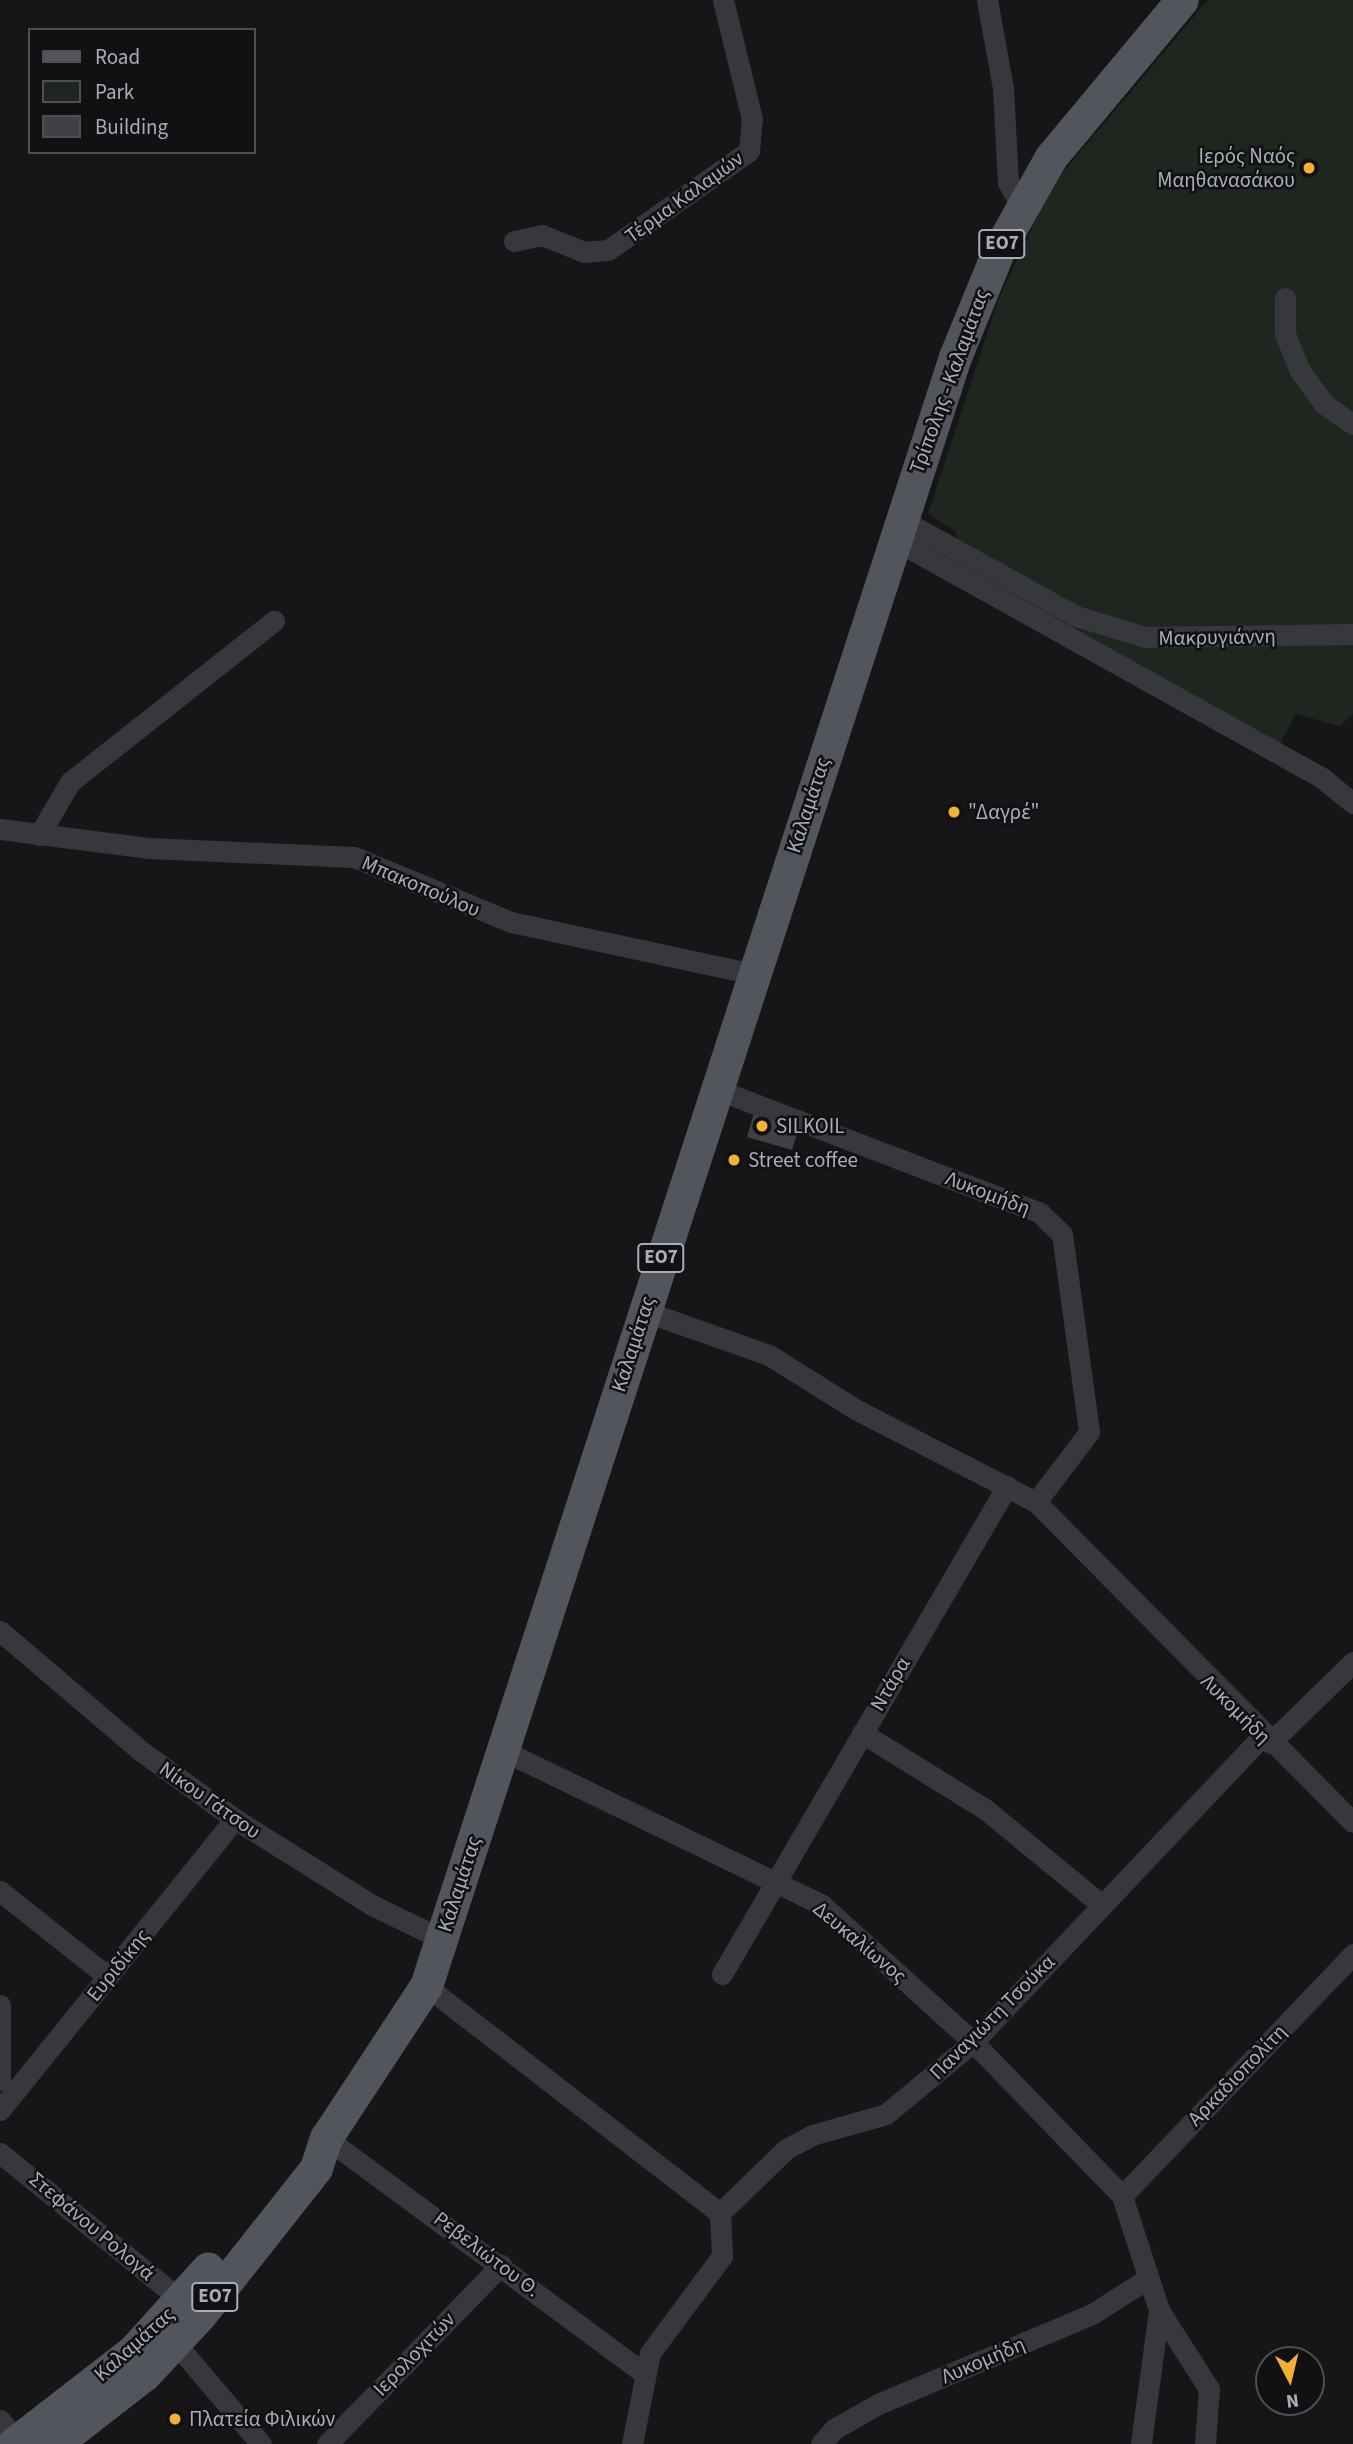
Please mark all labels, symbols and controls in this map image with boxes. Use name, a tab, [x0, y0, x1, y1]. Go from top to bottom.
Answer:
legend	[28, 28, 256, 154]
text: Road	[95, 42, 140, 72]
text: Park	[95, 77, 134, 107]
text: Building	[95, 112, 168, 142]
place label: Ιερός Ναός Μαηθανασάκου	[1157, 143, 1295, 193]
street label: Τέρμα Καλαμών	[620, 146, 748, 248]
marker: Ιερός Ναός Μαηθανασάκου	[1301, 160, 1317, 176]
road number: ΕΟ7	[978, 228, 1026, 260]
street label: Τρίπολης - Καλαμάτας	[904, 285, 994, 477]
street label: Μακρυγιάννη	[1158, 623, 1276, 651]
street label: Καλαμάτας	[781, 754, 835, 856]
place label: "Δαγρέ"	[968, 799, 1040, 825]
marker: "Δαγρέ"	[946, 804, 962, 820]
street label: Μπακοπούλου	[358, 850, 484, 922]
place label: SILKOIL	[776, 1113, 844, 1139]
marker: SILKOIL	[754, 1118, 770, 1134]
place label: Street coffee	[748, 1147, 858, 1173]
marker: Street coffee	[726, 1152, 742, 1168]
street label: Λυκομήδη	[942, 1165, 1034, 1221]
road number: ΕΟ7	[636, 1242, 686, 1274]
street label: Καλαμάτας	[606, 1293, 660, 1395]
street label: Ντάρα	[865, 1653, 915, 1715]
street label: Λυκομήδη	[1196, 1669, 1276, 1749]
street label: Νίκου Γάτσου	[155, 1756, 265, 1844]
street label: Καλαμάτας	[432, 1833, 486, 1935]
street label: Δευκαλίωνος	[808, 1896, 912, 1988]
street label: Ευριδίκης	[81, 1924, 155, 2006]
street label: Παναγιώτη Τσούκα	[924, 1949, 1060, 2085]
street label: Αρκαδιοπολίτη	[1182, 2019, 1292, 2131]
street label: Στεφάνου Ρολογά	[24, 2166, 160, 2286]
street label: Ρεβελιώτου Θ.	[429, 2206, 545, 2302]
road number: ΕΟ7	[190, 2282, 240, 2312]
street label: Καλαμάτας	[89, 2301, 179, 2387]
street label: Ιερολοχιτών	[368, 2307, 460, 2401]
street label: Λυκομήδη	[937, 2331, 1029, 2389]
north arrow	[1255, 2346, 1325, 2416]
text: N	[1284, 2386, 1300, 2415]
place label: Πλατεία Φιλικών	[189, 2406, 335, 2432]
marker: Πλατεία Φιλικών	[167, 2411, 183, 2427]

